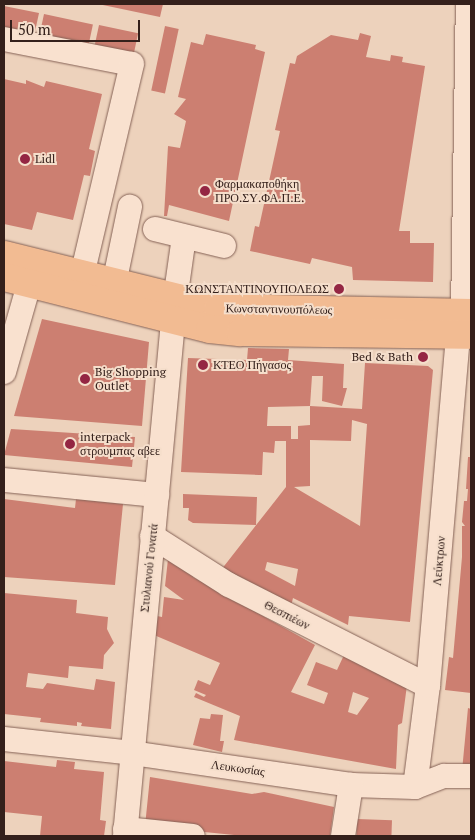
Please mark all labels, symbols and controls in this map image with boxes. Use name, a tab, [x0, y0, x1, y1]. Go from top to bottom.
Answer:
scale bar	[12, 10, 142, 42]
text: 50 m	[18, 19, 51, 39]
place label: Lidl	[35, 152, 55, 166]
marker: Lidl	[19, 153, 31, 165]
place label: Φαρμακαποθήκη ΠΡΟ.ΣΥ.ΦΑ.Π.Ε.	[215, 177, 304, 205]
marker: Φαρμακαποθήκη ΠΡΟ.ΣΥ.ΦΑ.Π.Ε.	[199, 185, 211, 197]
place label: ΚΩΝΣΤΑΝΤΙΝΟΥΠΟΛΕΩΣ	[185, 282, 329, 296]
marker: ΚΩΝΣΤΑΝΤΙΝΟΥΠΟΛΕΩΣ	[333, 283, 345, 295]
street label: Κωνσταντινουπόλεως	[225, 301, 333, 317]
place label: Bed & Bath	[352, 350, 413, 364]
marker: Bed & Bath	[417, 351, 429, 363]
place label: ΚΤΕΟ Πήγασος	[213, 358, 291, 372]
marker: ΚΤΕΟ Πήγασος	[197, 359, 209, 371]
place label: Big Shopping Outlet	[95, 365, 166, 393]
marker: Big Shopping Outlet	[79, 373, 91, 385]
place label: interpack στρουμπας αβεε	[80, 430, 160, 458]
marker: interpack στρουμπας αβεε	[64, 438, 76, 450]
street label: Στυλιανού Γονατά	[137, 523, 161, 613]
street label: Λεύκτρων	[430, 536, 448, 586]
street label: Θεσπιέων	[262, 597, 312, 633]
street label: Λευκωσίας	[210, 757, 266, 779]

